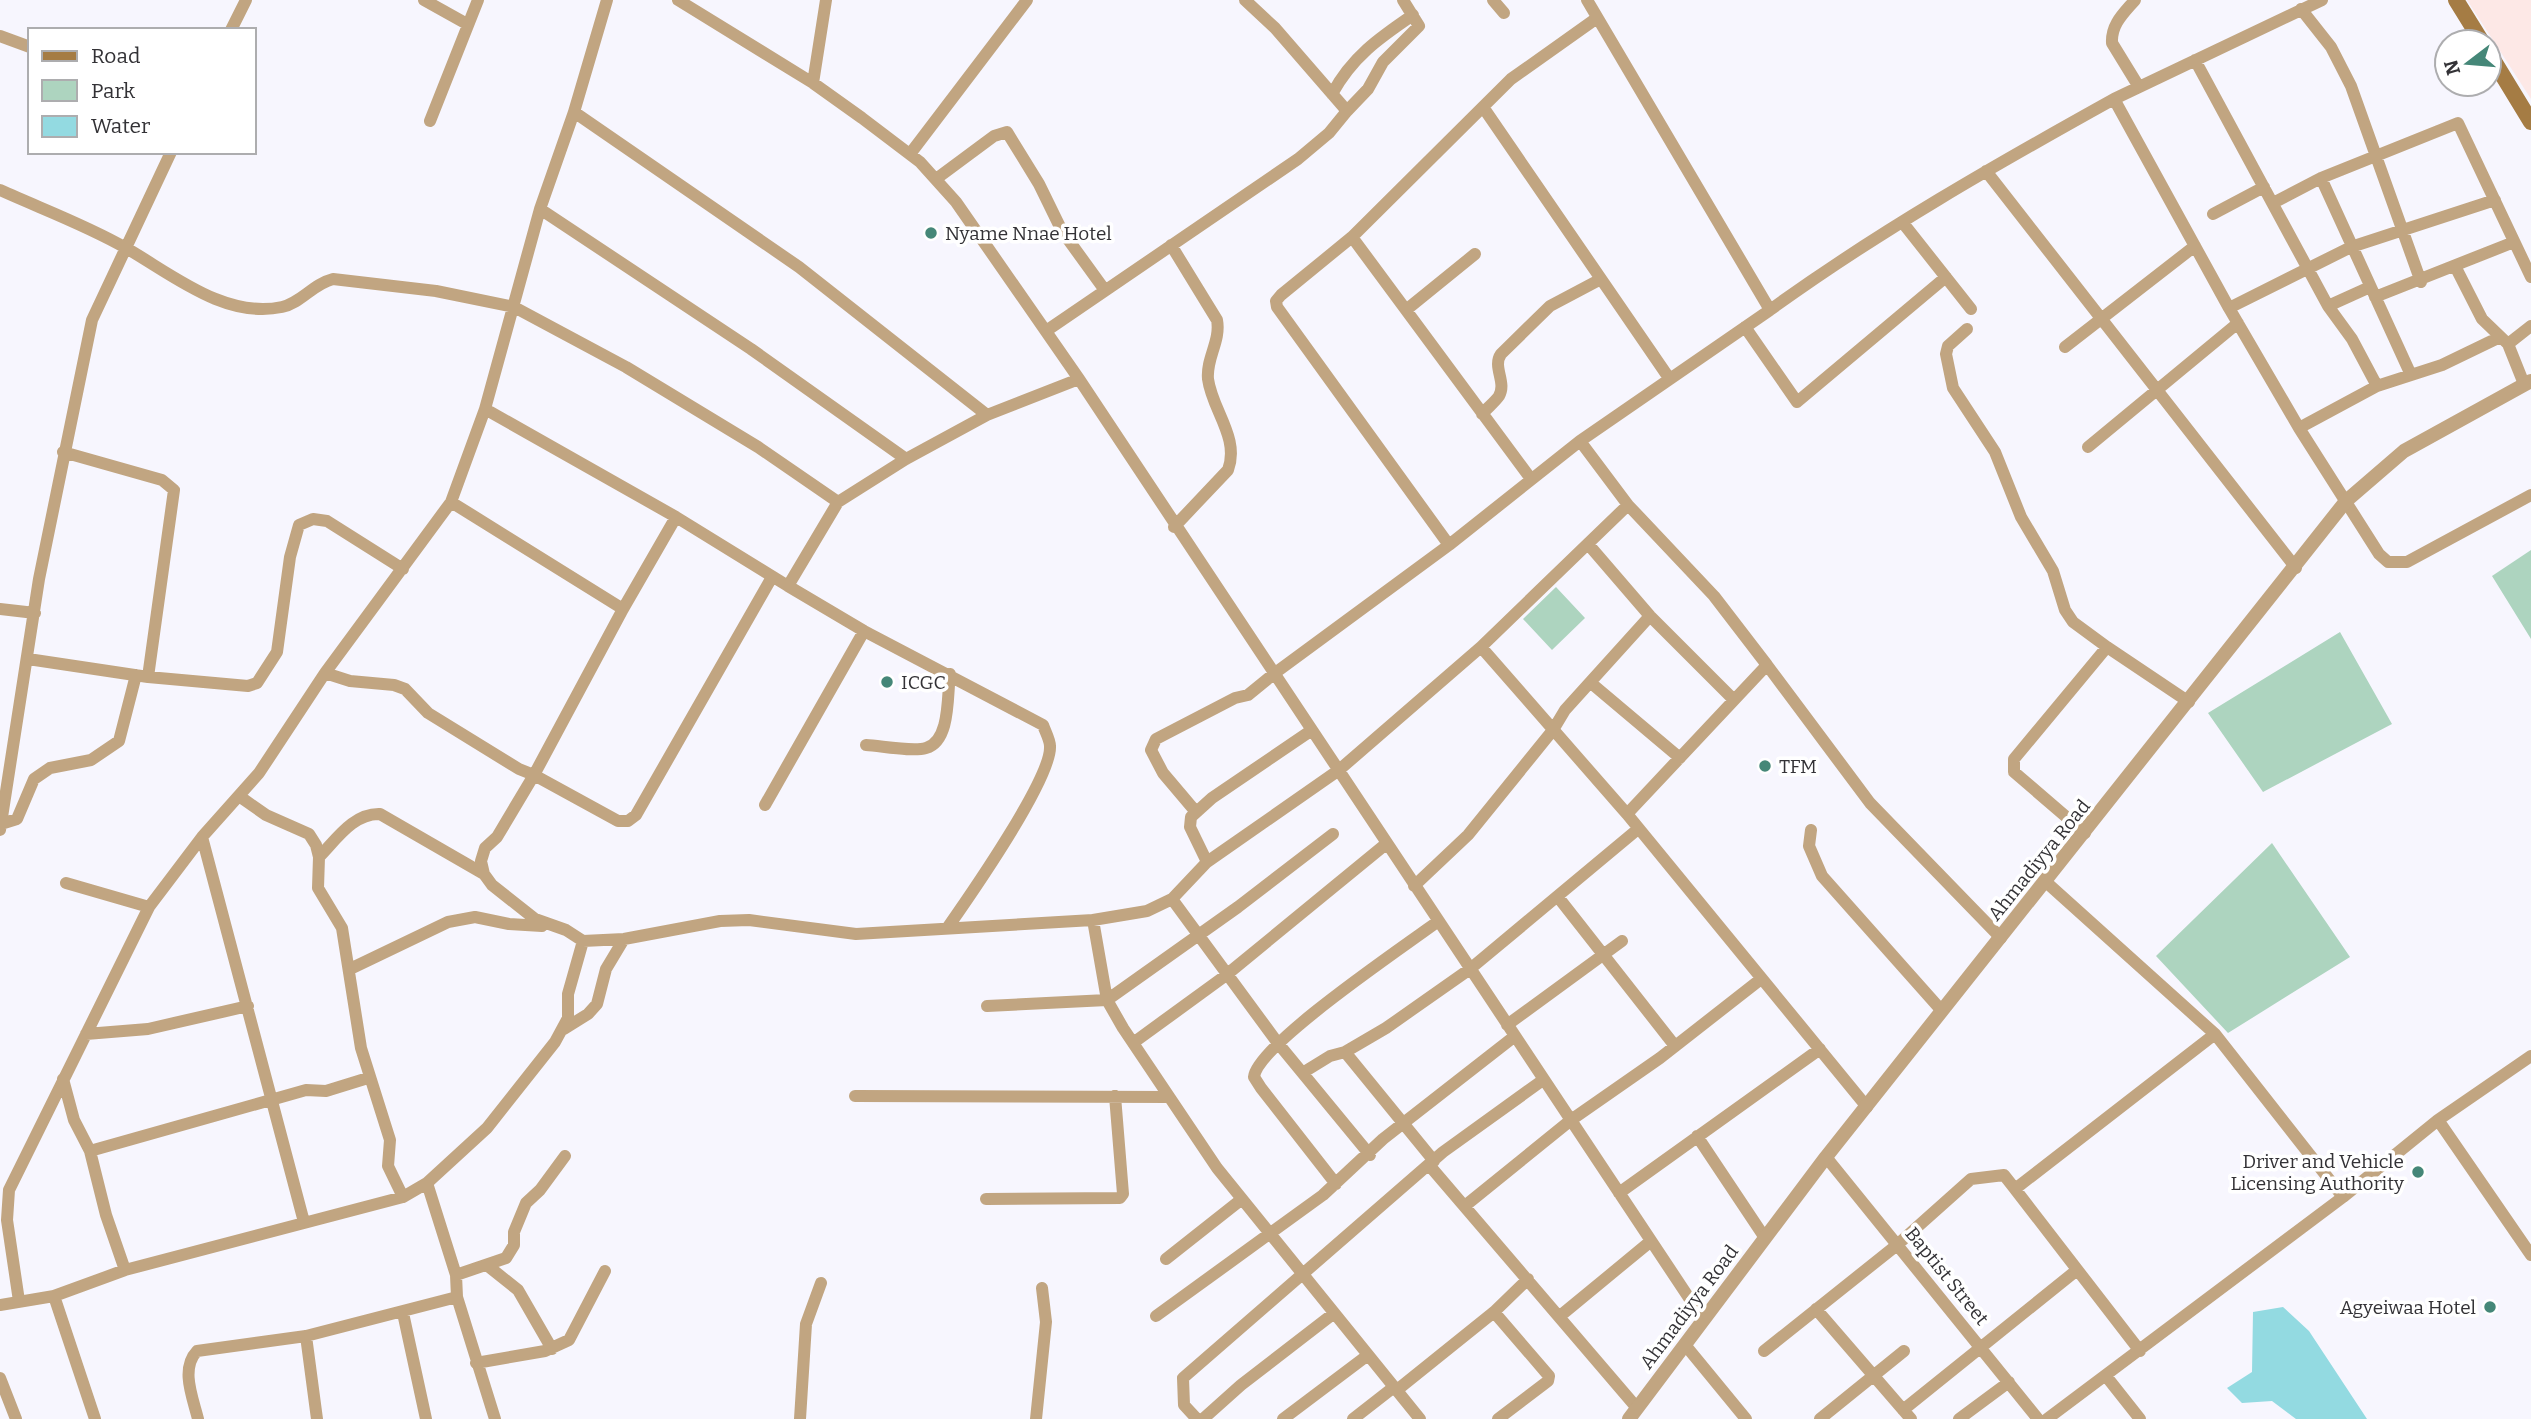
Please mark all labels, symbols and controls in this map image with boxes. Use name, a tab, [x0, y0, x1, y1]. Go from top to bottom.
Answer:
legend	[28, 28, 256, 154]
north arrow	[2433, 28, 2503, 98]
text: Road	[91, 43, 140, 69]
text: N	[2439, 57, 2465, 78]
text: Park	[91, 78, 135, 104]
text: Water	[91, 113, 150, 139]
place label: Nyame Nnae Hotel	[945, 222, 1112, 245]
marker: Nyame Nnae Hotel	[923, 225, 939, 241]
place label: ICGC	[901, 671, 946, 694]
marker: ICGC	[879, 674, 895, 690]
place label: TFM	[1779, 755, 1817, 778]
marker: TFM	[1757, 758, 1773, 774]
street label: Ahmadiyya Road	[1983, 795, 2095, 925]
place label: Driver and Vehicle Licensing Authority	[2230, 1150, 2405, 1195]
marker: Driver and Vehicle Licensing Authority	[2410, 1164, 2426, 1180]
street label: Baptist Street	[1900, 1222, 1994, 1330]
street label: Ahmadiyya Road	[1635, 1241, 1743, 1373]
place label: Agyeiwaa Hotel	[2340, 1296, 2476, 1319]
marker: Agyeiwaa Hotel	[2482, 1299, 2498, 1315]

